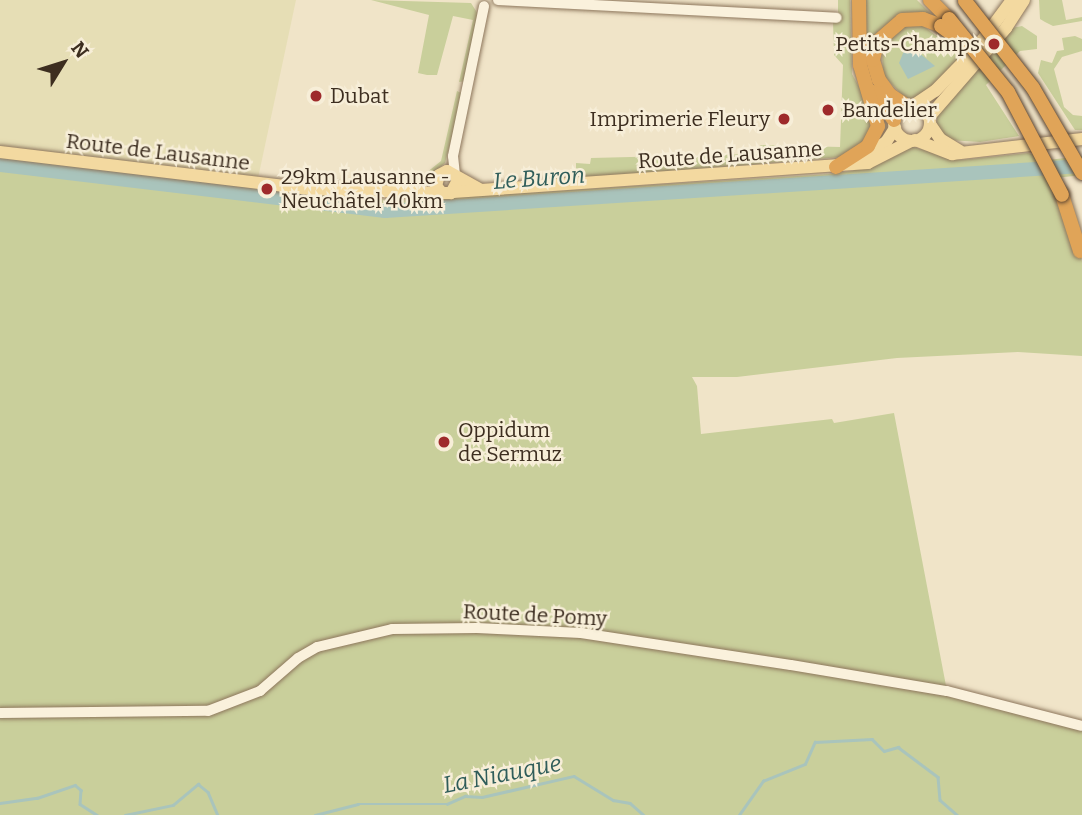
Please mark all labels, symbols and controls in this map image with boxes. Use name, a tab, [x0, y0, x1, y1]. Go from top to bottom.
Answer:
north arrow	[28, 28, 98, 98]
place label: Petits-Champs	[835, 31, 980, 57]
marker: Petits-Champs	[986, 36, 1002, 52]
text: N	[66, 37, 94, 63]
place label: Dubat	[330, 83, 389, 109]
marker: Dubat	[308, 88, 324, 104]
place label: Bandelier	[842, 97, 937, 123]
marker: Bandelier	[820, 102, 836, 118]
place label: Imprimerie Fleury	[590, 106, 770, 132]
marker: Imprimerie Fleury	[776, 111, 792, 127]
street label: Route de Lausanne	[65, 128, 251, 176]
street label: Route de Lausanne	[637, 136, 823, 174]
water label: Le Buron	[492, 161, 586, 195]
place label: 29km Lausanne - Neuchâtel 40km	[281, 164, 450, 214]
marker: 29km Lausanne - Neuchâtel 40km	[259, 181, 275, 197]
place label: Oppidum de Sermuz	[458, 417, 562, 467]
marker: Oppidum de Sermuz	[436, 434, 452, 450]
street label: Route de Pomy	[462, 599, 608, 631]
water label: La Niauque	[441, 749, 563, 799]

